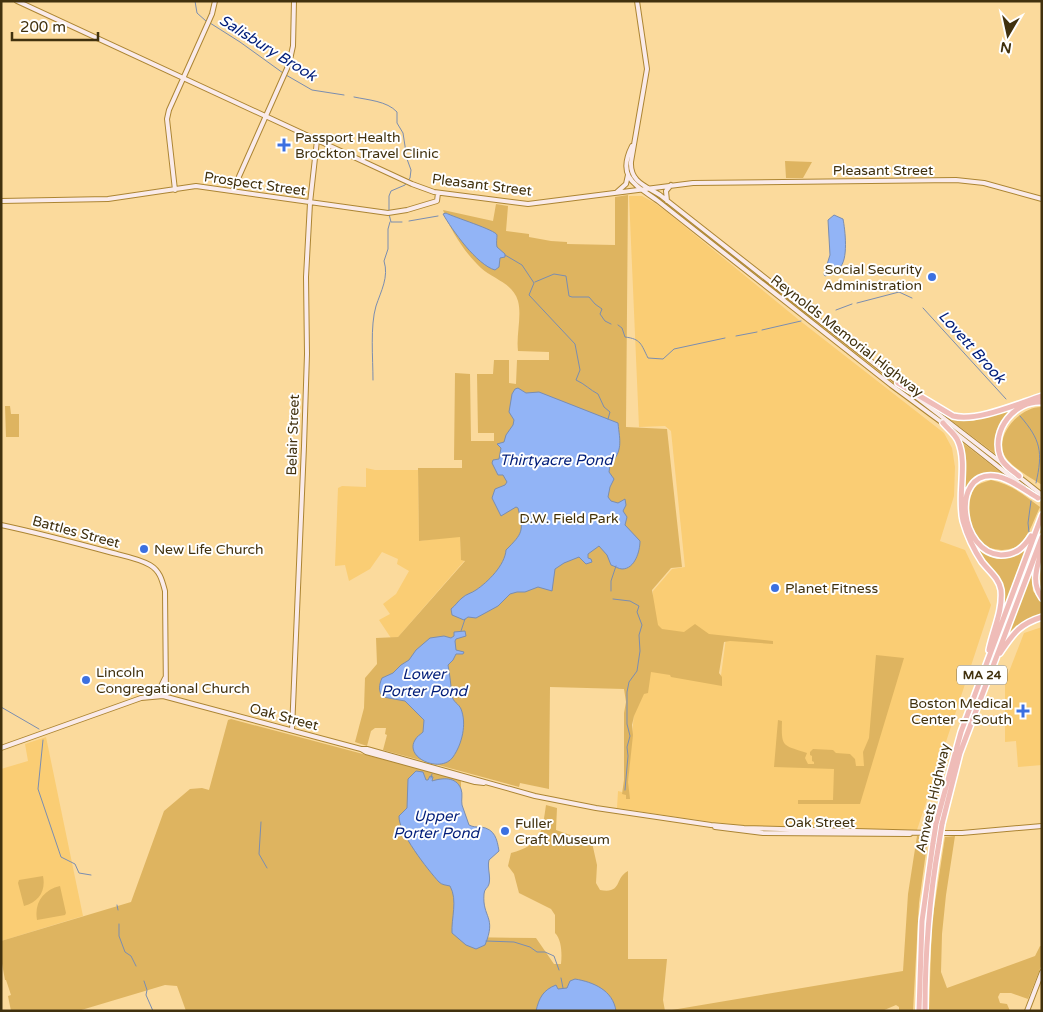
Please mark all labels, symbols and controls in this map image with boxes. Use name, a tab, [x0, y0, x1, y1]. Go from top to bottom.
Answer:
scale bar	[12, 10, 99, 42]
north arrow	[983, 10, 1033, 60]
water label: Salisbury Brook	[216, 11, 321, 86]
text: 200 m	[20, 18, 66, 36]
text: N	[999, 38, 1013, 57]
place label: Passport Health Brockton Travel Clinic	[295, 129, 439, 162]
marker: Passport Health Brockton Travel Clinic	[277, 138, 291, 152]
street label: Pleasant Street	[833, 162, 934, 179]
street label: Prospect Street	[203, 168, 308, 200]
street label: Pleasant Street	[431, 170, 534, 200]
place label: Social Security Administration	[824, 261, 922, 294]
street label: Reynolds Memorial Highway	[767, 271, 927, 401]
marker: Social Security Administration	[926, 271, 938, 283]
water label: Lovett Brook	[935, 307, 1011, 388]
street label: Belair Street	[283, 393, 303, 476]
water label: Thirtyacre Pond	[499, 451, 614, 469]
park label: D.W. Field Park	[519, 510, 619, 527]
street label: Battles Street	[30, 512, 122, 552]
place label: New Life Church	[154, 541, 264, 558]
marker: New Life Church	[138, 543, 150, 555]
place label: Planet Fitness	[785, 580, 878, 597]
marker: Planet Fitness	[769, 582, 781, 594]
place label: Lincoln Congregational Church	[96, 664, 250, 697]
water label: Lower Porter Pond	[381, 665, 469, 700]
road number: MA 24	[957, 666, 1007, 684]
marker: Lincoln Congregational Church	[80, 674, 92, 686]
place label: Boston Medical Center – South	[909, 695, 1012, 728]
street label: Oak Street	[248, 700, 321, 734]
marker: Boston Medical Center – South	[1016, 704, 1030, 718]
street label: Amvets Highway	[912, 741, 954, 854]
water label: Upper Porter Pond	[393, 807, 481, 842]
street label: Oak Street	[785, 814, 856, 831]
place label: Fuller Craft Museum	[515, 815, 610, 848]
marker: Fuller Craft Museum	[499, 825, 511, 837]

